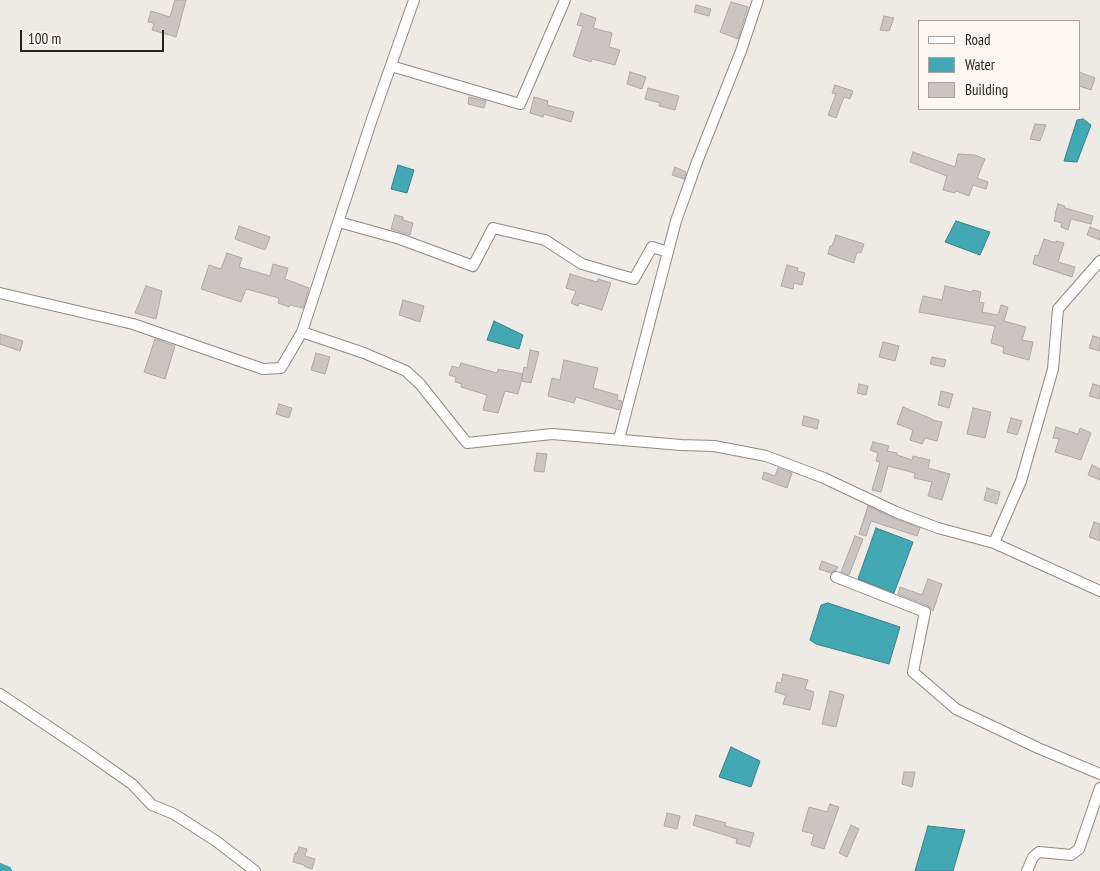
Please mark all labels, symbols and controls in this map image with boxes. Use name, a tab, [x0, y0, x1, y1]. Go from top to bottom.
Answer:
scale bar	[22, 20, 166, 52]
legend	[918, 20, 1080, 110]
text: 100 m	[28, 29, 61, 48]
text: Road	[965, 30, 991, 49]
text: Water	[965, 55, 995, 74]
text: Building	[965, 80, 1008, 99]

